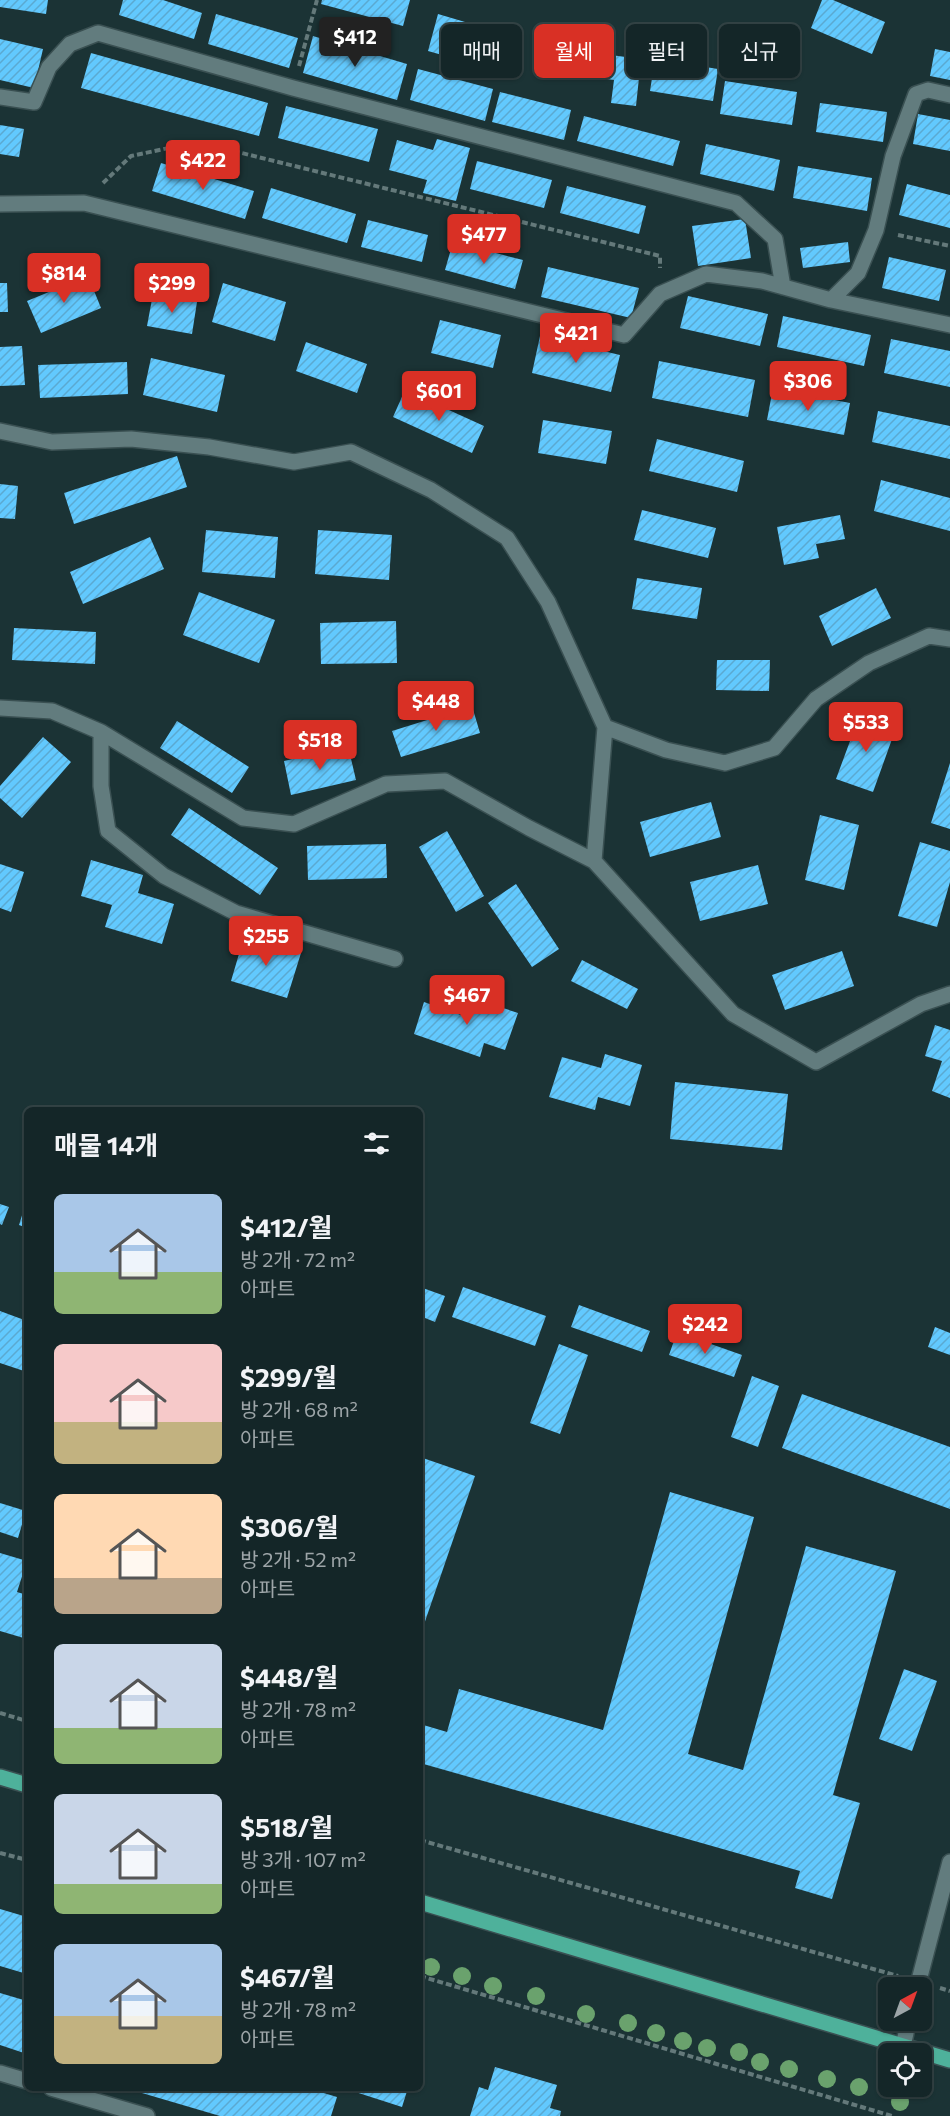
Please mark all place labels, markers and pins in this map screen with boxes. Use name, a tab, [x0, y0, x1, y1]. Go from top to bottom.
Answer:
pin: $412	[319, 17, 391, 68]
pin: $422	[167, 140, 239, 191]
pin: $477	[448, 214, 520, 265]
pin: $814	[28, 253, 100, 304]
pin: $299	[136, 263, 208, 314]
pin: $421	[540, 313, 612, 364]
pin: $306	[772, 361, 844, 412]
pin: $601	[403, 371, 475, 422]
pin: $448	[400, 681, 472, 732]
pin: $533	[830, 702, 902, 753]
pin: $518	[284, 720, 356, 771]
pin: $255	[230, 916, 302, 967]
pin: $467	[431, 975, 503, 1026]
pin: $242	[669, 1304, 741, 1355]

